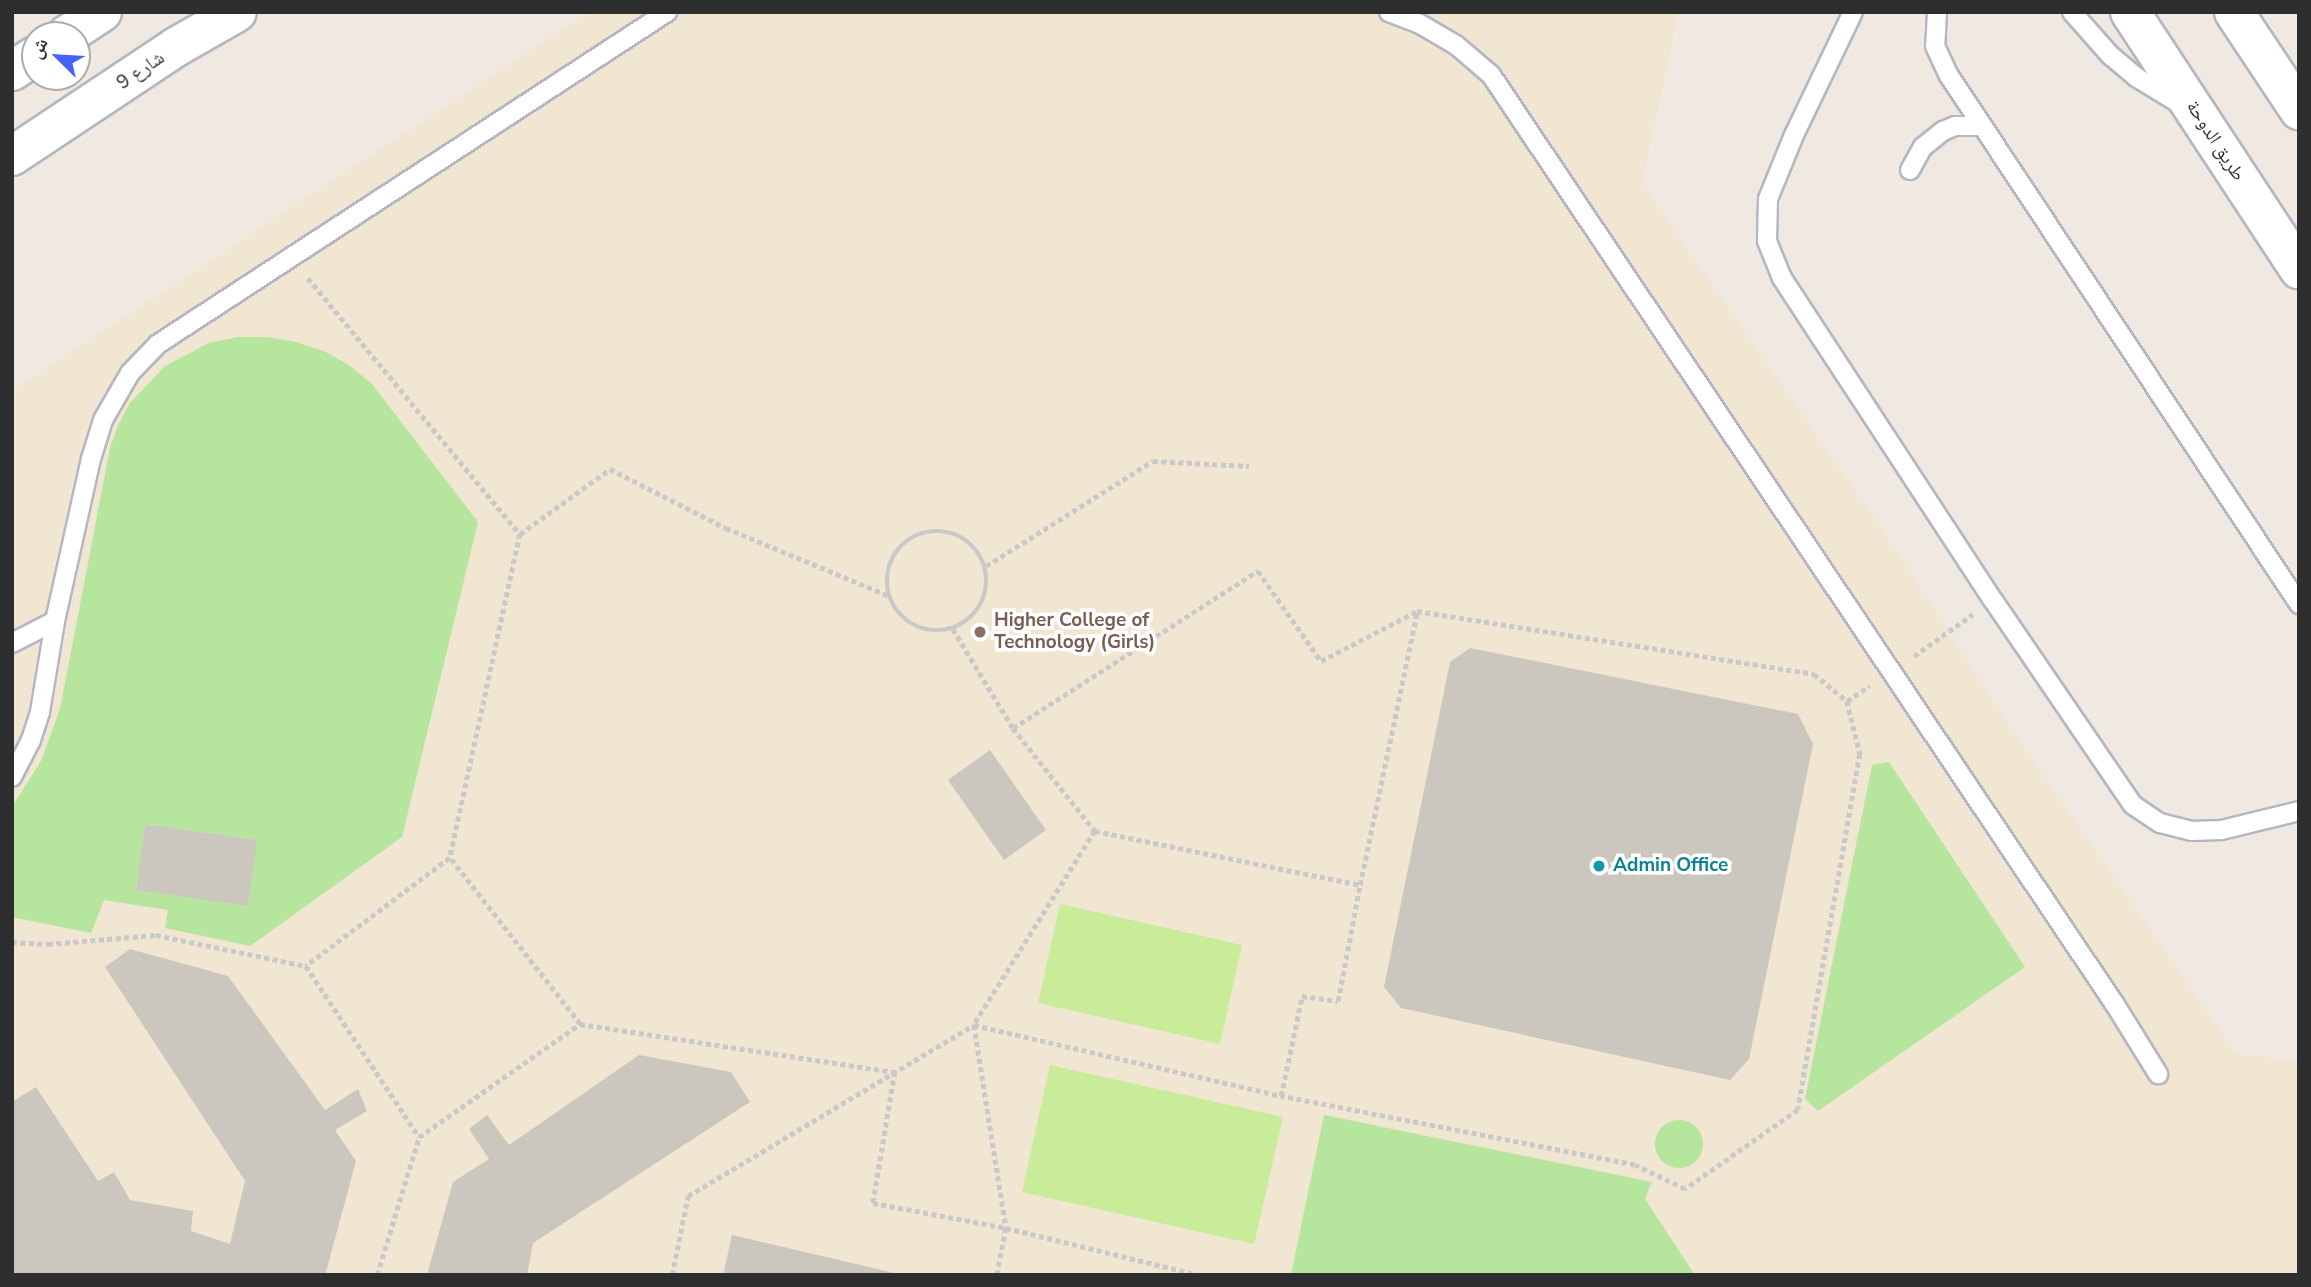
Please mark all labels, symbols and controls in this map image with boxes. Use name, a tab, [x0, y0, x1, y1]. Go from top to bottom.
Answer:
north arrow	[21, 21, 91, 91]
text: ش	[23, 34, 55, 63]
street label: شارع 9	[113, 47, 169, 95]
street label: طريق الدوحة	[2181, 97, 2249, 185]
place label: Higher College of Technology (Girls)	[994, 610, 1155, 654]
marker: Higher College of Technology (Girls)	[972, 624, 988, 640]
place label: Admin Office	[1613, 855, 1728, 877]
marker: Admin Office	[1591, 858, 1607, 874]

